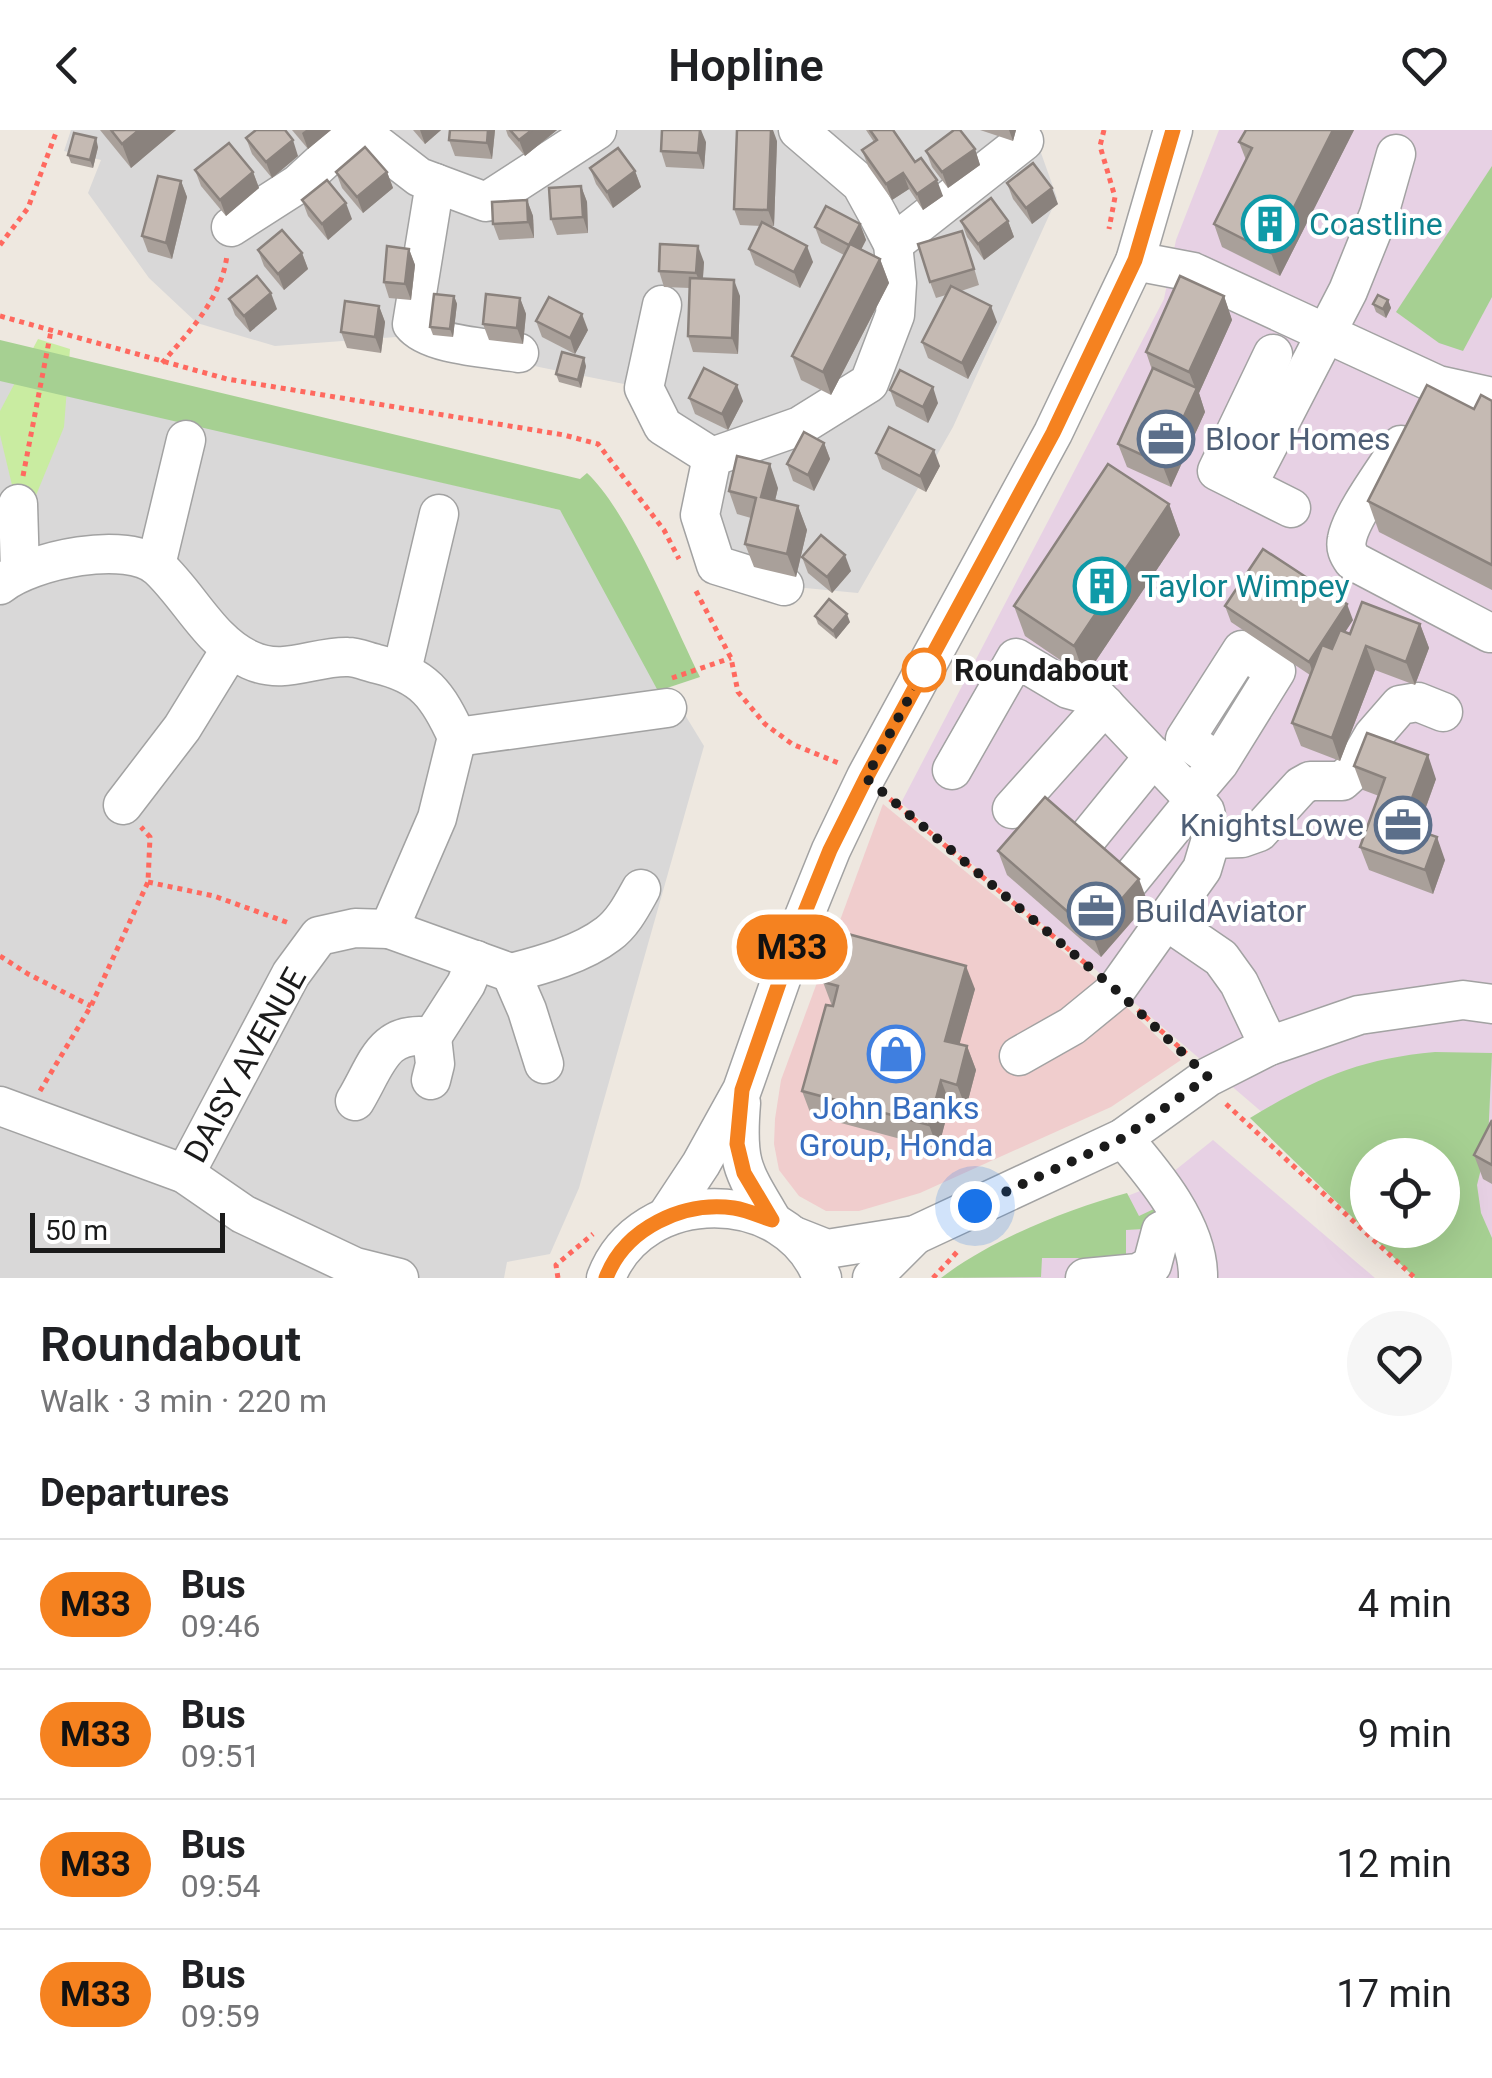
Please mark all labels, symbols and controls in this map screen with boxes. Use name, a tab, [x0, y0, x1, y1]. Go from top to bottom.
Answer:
icon: back	[40, 38, 95, 93]
icon: heart	[1397, 38, 1452, 93]
text: Hopline	[668, 39, 824, 92]
building icon: Coastline	[1240, 194, 1300, 254]
place label: Coastline	[1309, 205, 1443, 243]
office icon: Bloor Homes	[1136, 409, 1196, 469]
place label: Bloor Homes	[1205, 420, 1391, 458]
building icon: Taylor Wimpey	[1072, 556, 1132, 616]
place label: Taylor Wimpey	[1141, 567, 1350, 605]
marker: Roundabout	[903, 649, 945, 691]
place label: Roundabout	[954, 651, 1129, 689]
office icon: KnightsLowe	[1373, 795, 1433, 855]
place label: KnightsLowe	[1180, 806, 1364, 844]
office icon: BuildAviator	[1066, 881, 1126, 941]
place label: BuildAviator	[1135, 892, 1306, 930]
line badge: M33	[734, 914, 850, 980]
text: M33	[757, 927, 827, 968]
street label: DAISY AVENUE	[176, 961, 314, 1169]
shop icon: John Banks Group, Honda	[866, 1024, 926, 1084]
place label: John Banks Group, Honda	[799, 1089, 993, 1164]
map controls	[1350, 1138, 1460, 1248]
button: locate	[1350, 1138, 1460, 1248]
your location	[950, 1181, 1000, 1231]
scale bar	[30, 1208, 225, 1252]
text: 50 m	[45, 1214, 108, 1247]
button: heart	[1347, 1311, 1452, 1416]
text: Roundabout	[40, 1316, 301, 1373]
text: Walk · 3 min · 220 m	[40, 1382, 327, 1420]
text: Departures	[40, 1471, 230, 1515]
text: Bus	[181, 1563, 246, 1607]
text: 4 min	[1358, 1582, 1452, 1626]
text: M33	[60, 1584, 131, 1625]
text: 09:46	[181, 1607, 261, 1645]
text: Bus	[181, 1693, 246, 1737]
text: 9 min	[1358, 1712, 1452, 1756]
text: M33	[60, 1714, 131, 1755]
text: 09:51	[181, 1737, 261, 1775]
text: Bus	[181, 1823, 246, 1867]
text: 12 min	[1336, 1842, 1452, 1886]
text: M33	[60, 1844, 131, 1885]
text: 09:54	[181, 1867, 261, 1905]
text: Bus	[181, 1953, 246, 1997]
text: 17 min	[1336, 1972, 1452, 2016]
text: M33	[60, 1974, 131, 2015]
text: 09:59	[181, 1997, 261, 2035]

